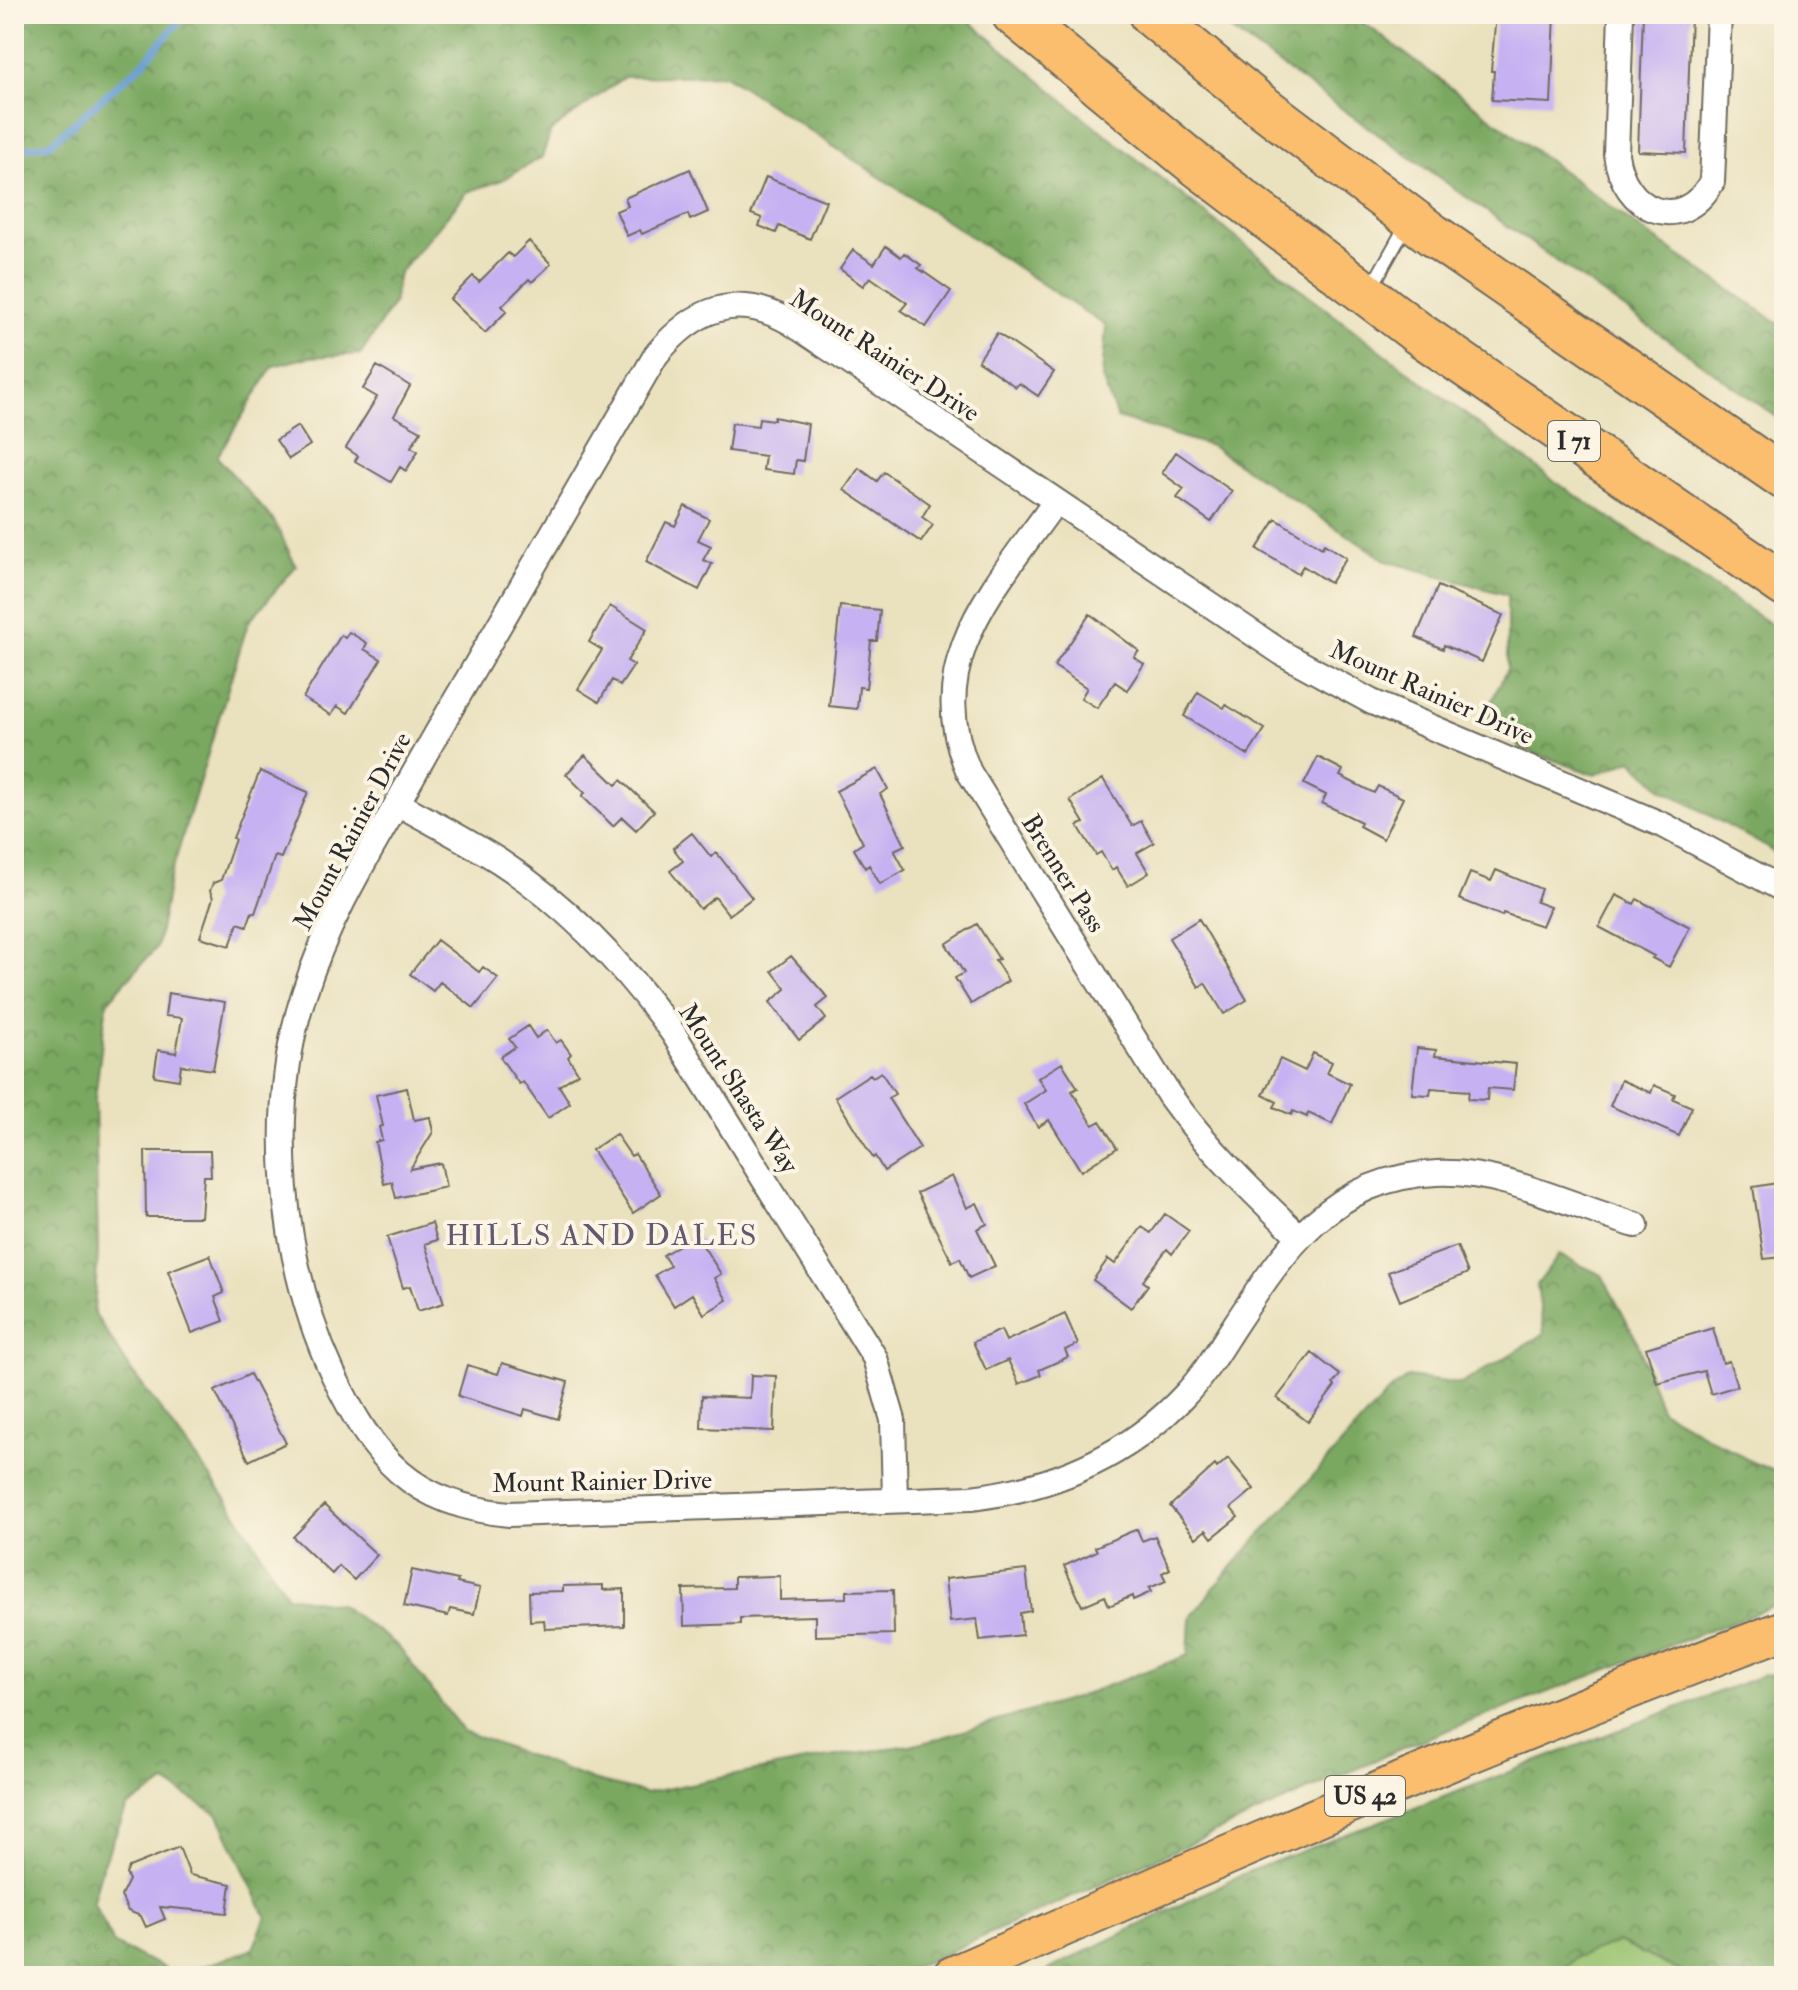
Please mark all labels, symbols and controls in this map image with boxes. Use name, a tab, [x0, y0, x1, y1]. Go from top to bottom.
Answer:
street label: Mount Rainier Drive	[784, 283, 985, 429]
road number: I 71	[1548, 421, 1600, 461]
street label: Mount Rainier Drive	[1325, 634, 1539, 752]
street label: Mount Rainier Drive	[287, 727, 419, 936]
street label: Brenner Pass	[1014, 809, 1112, 939]
street label: Mount Shasta Way	[671, 998, 805, 1180]
district label: HILLS AND DALES	[446, 1217, 758, 1254]
street label: Mount Rainier Drive	[492, 1464, 712, 1500]
road number: US 42	[1325, 1776, 1405, 1816]

